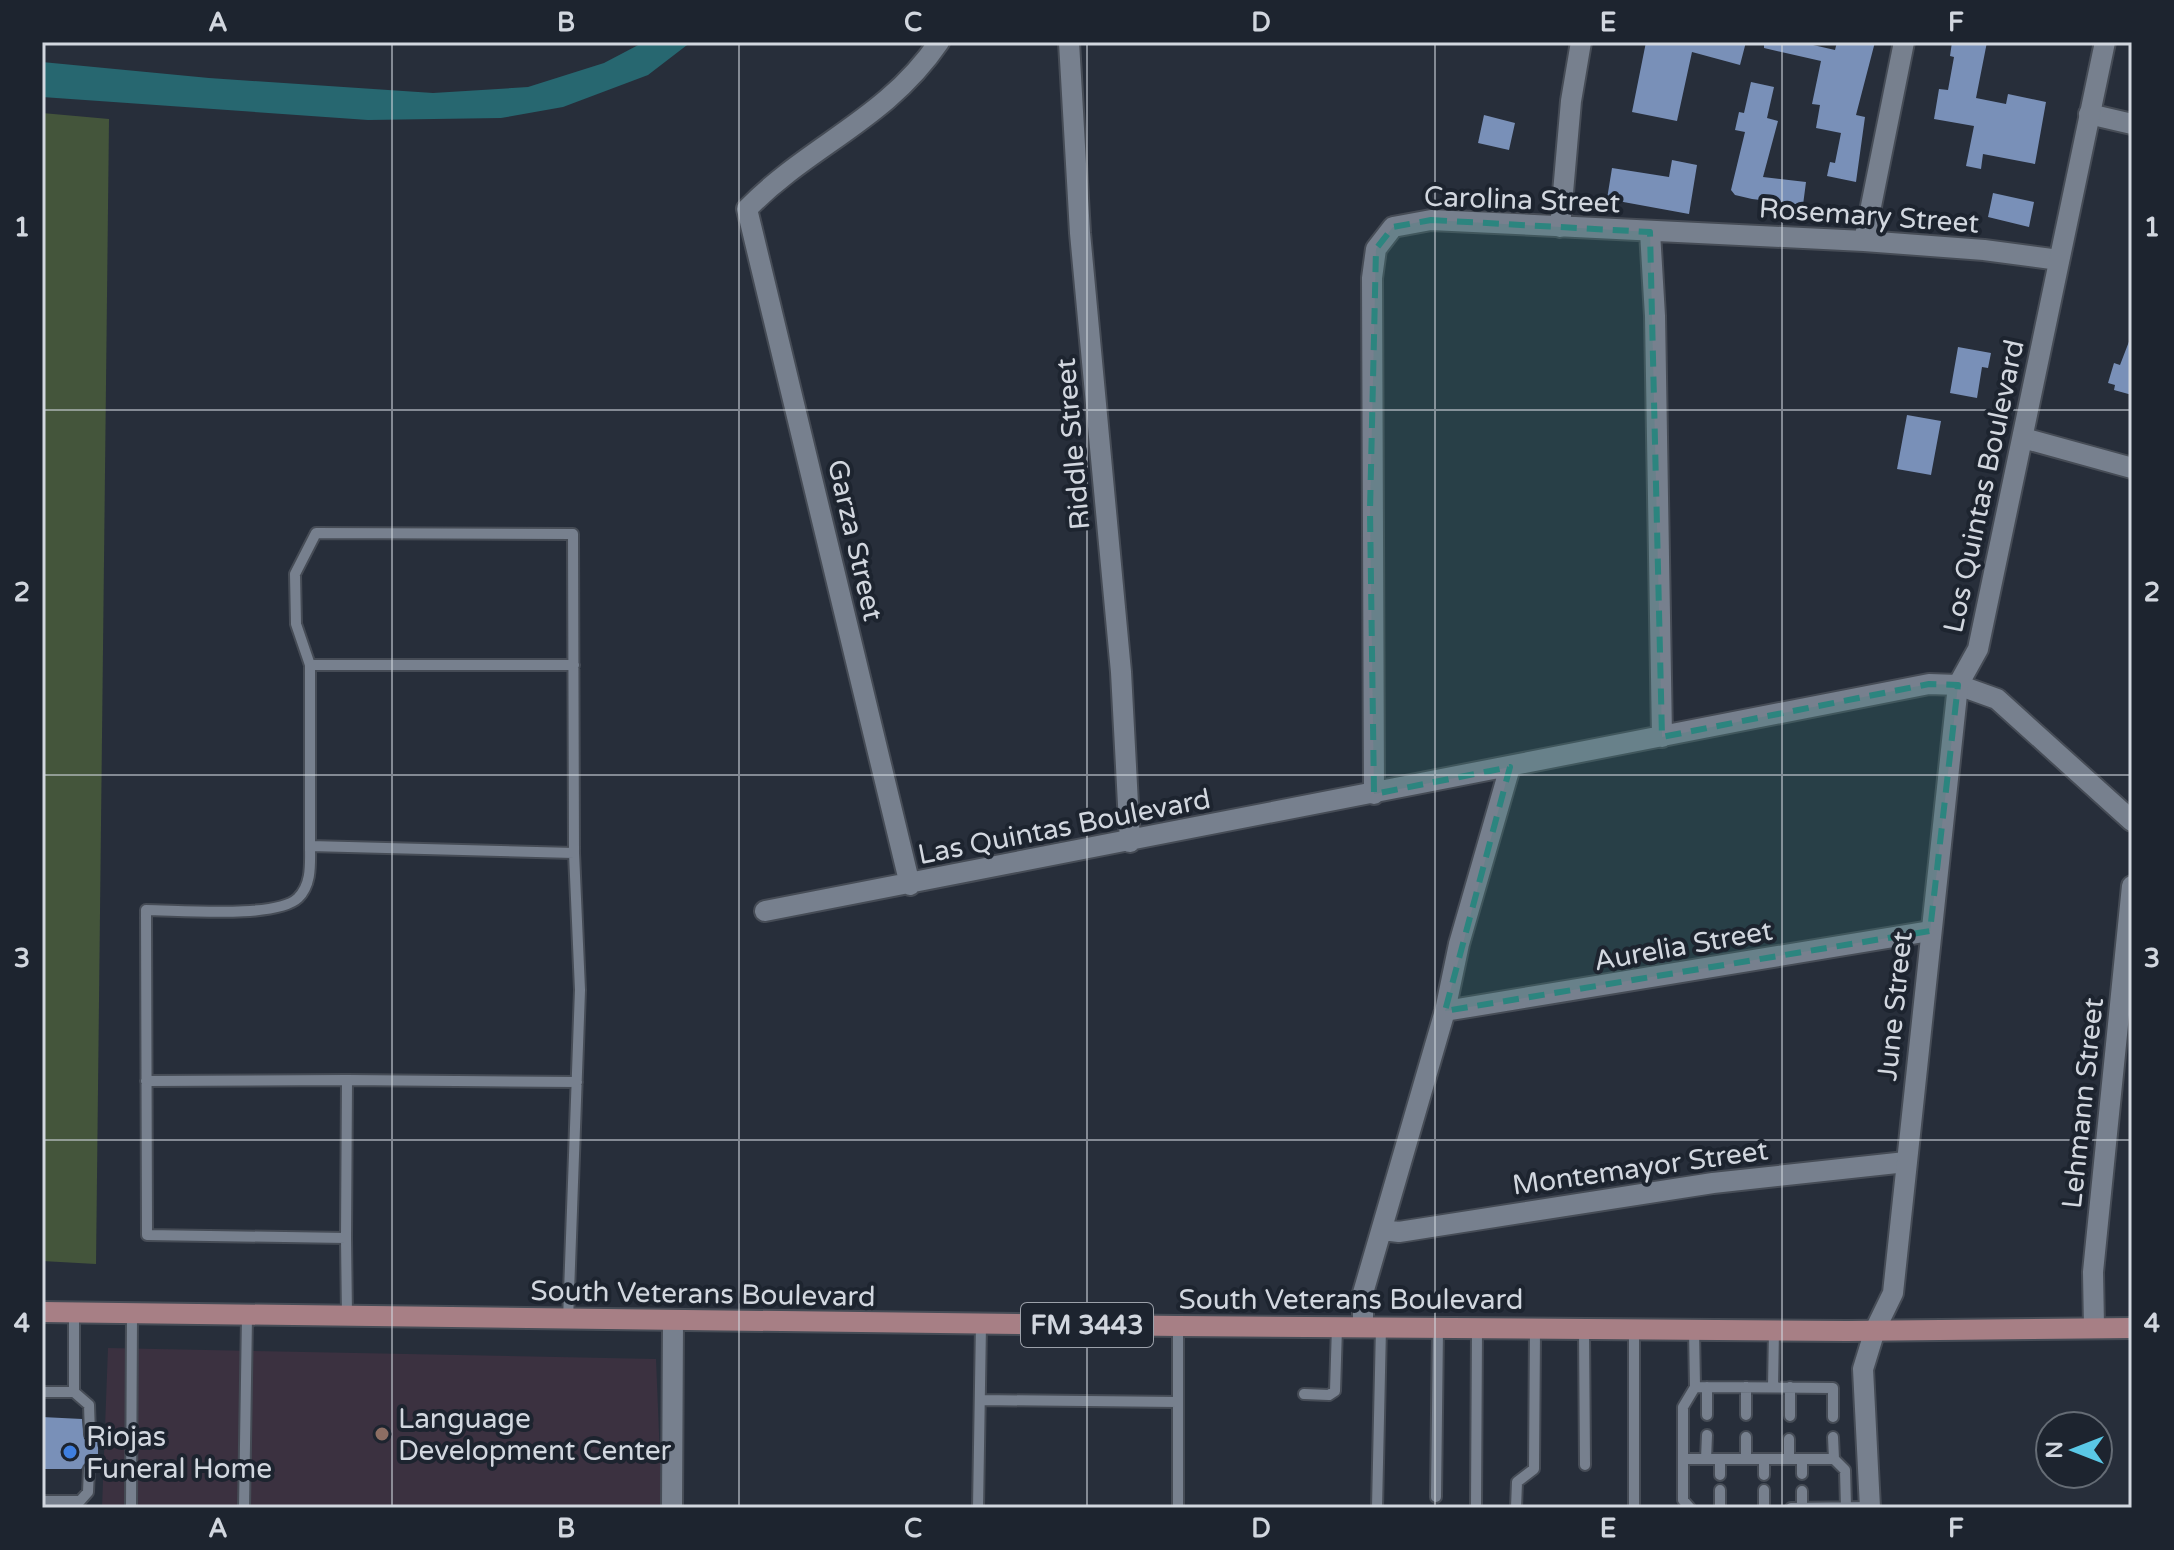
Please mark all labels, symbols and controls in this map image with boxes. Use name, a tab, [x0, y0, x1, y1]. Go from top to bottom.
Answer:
text: A	[208, 7, 228, 38]
text: B	[557, 7, 575, 38]
text: C	[904, 7, 922, 38]
text: D	[1251, 7, 1271, 38]
text: E	[1600, 7, 1616, 38]
text: F	[1948, 7, 1964, 38]
street label: Carolina Street	[1423, 180, 1621, 220]
street label: Rosemary Street	[1758, 191, 1981, 241]
text: 1	[14, 212, 30, 243]
text: 1	[2144, 212, 2160, 243]
street label: Los Quintas Boulevard	[1936, 337, 2032, 636]
street label: Riddle Street	[1049, 356, 1097, 531]
street label: Garza Street	[820, 456, 890, 625]
text: 2	[14, 577, 30, 608]
text: 2	[2144, 577, 2160, 608]
street label: Las Quintas Boulevard	[915, 782, 1213, 872]
street label: Aurelia Street	[1591, 914, 1775, 978]
street label: June Street	[1870, 929, 1920, 1083]
text: 3	[14, 943, 30, 974]
text: 3	[2144, 943, 2160, 974]
street label: Lehmann Street	[2055, 996, 2111, 1210]
street label: Montemayor Street	[1510, 1133, 1770, 1203]
street label: South Veterans Boulevard	[530, 1274, 876, 1314]
street label: South Veterans Boulevard	[1178, 1283, 1524, 1317]
road number: FM 3443	[1021, 1303, 1153, 1347]
text: 4	[14, 1308, 30, 1339]
text: 4	[2144, 1308, 2160, 1339]
place label: Language Development Center	[398, 1402, 672, 1468]
north arrow	[2034, 1410, 2114, 1490]
place label: Riojas Funeral Home	[86, 1420, 272, 1486]
marker: Language Development Center	[373, 1425, 391, 1443]
text: N	[2042, 1441, 2068, 1459]
marker: Riojas Funeral Home	[61, 1443, 79, 1461]
text: A	[208, 1513, 228, 1544]
text: B	[557, 1513, 575, 1544]
text: C	[904, 1513, 922, 1544]
text: D	[1251, 1513, 1271, 1544]
text: E	[1600, 1513, 1616, 1544]
text: F	[1948, 1513, 1964, 1544]

